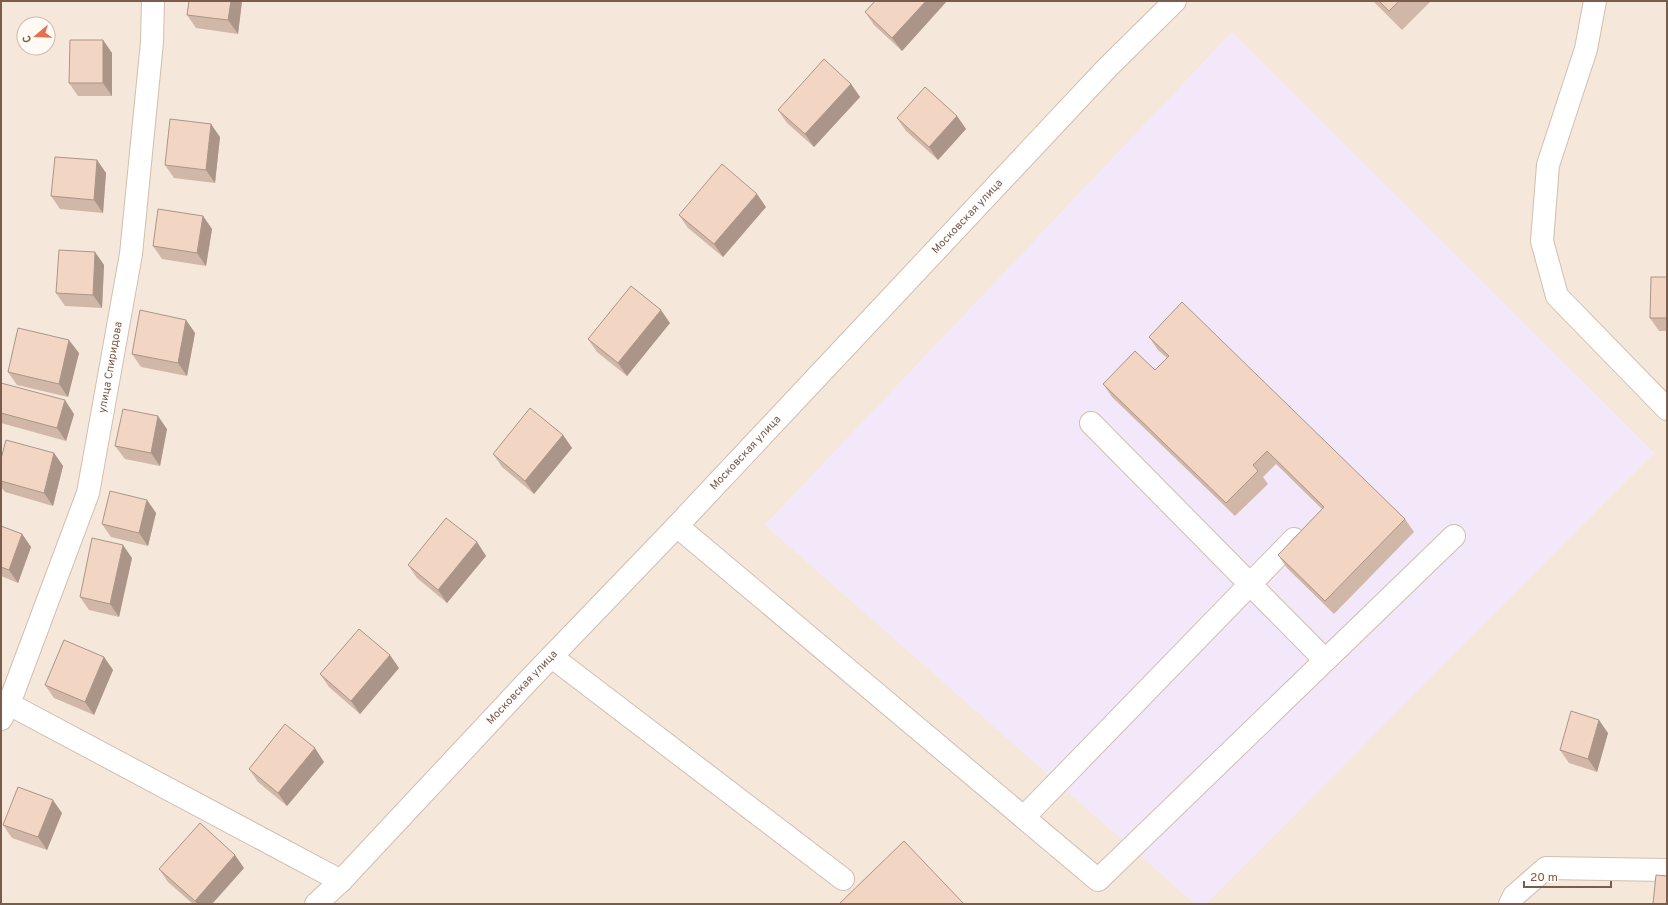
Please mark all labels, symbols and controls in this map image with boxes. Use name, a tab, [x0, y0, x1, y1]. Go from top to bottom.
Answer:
north arrow	[16, 16, 56, 56]
text: С	[20, 33, 35, 45]
street label: Московская улица	[929, 176, 1006, 257]
street label: улица Спиридова	[96, 320, 126, 414]
street label: Московская улица	[707, 413, 784, 493]
street label: Московская улица	[484, 647, 561, 728]
scale bar	[1524, 863, 1611, 889]
text: 20 m	[1530, 870, 1558, 886]

